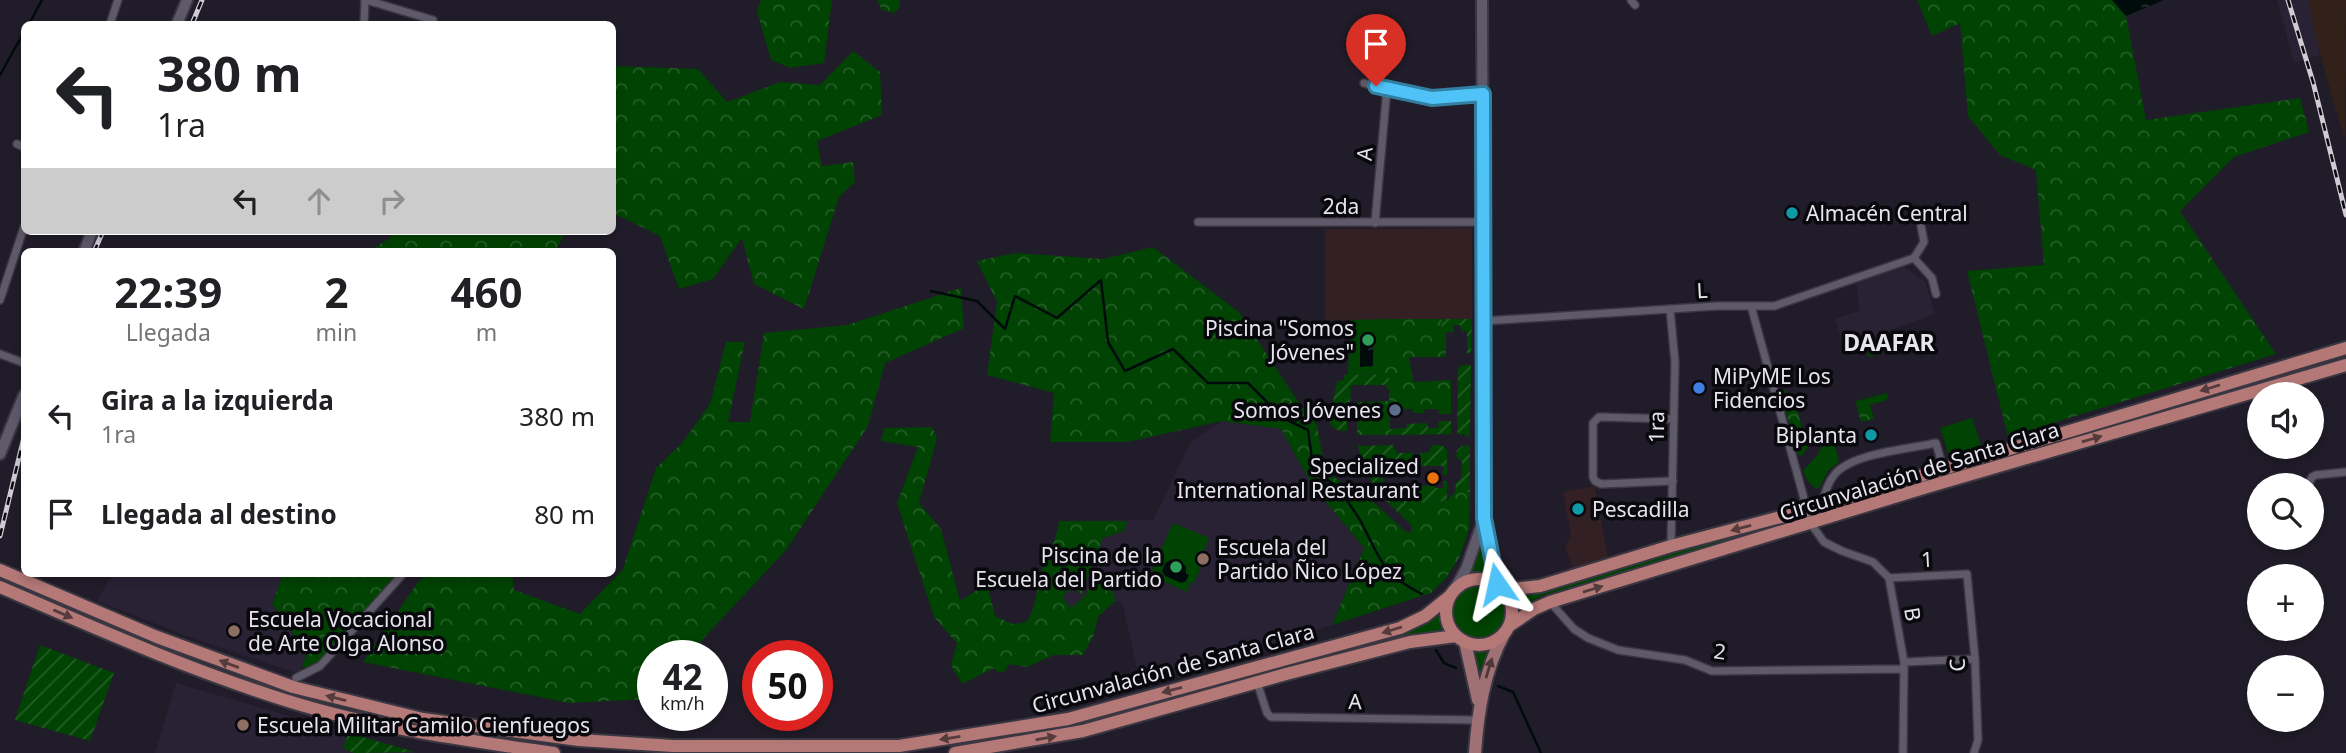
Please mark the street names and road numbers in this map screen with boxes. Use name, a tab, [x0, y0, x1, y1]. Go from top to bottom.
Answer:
street label: A	[1349, 146, 1379, 162]
street label: 2da	[1323, 192, 1359, 220]
street label: L	[1696, 276, 1708, 304]
street label: 1ra	[1642, 411, 1670, 443]
street label: Circunvalación de Santa Clara	[1776, 415, 2062, 527]
street label: 1	[1920, 545, 1934, 573]
street label: B	[1898, 605, 1928, 623]
street label: Circunvalación de Santa Clara	[1029, 617, 1317, 719]
street label: 2	[1712, 636, 1728, 666]
street label: C	[1943, 658, 1971, 672]
street label: A	[1348, 687, 1363, 715]

